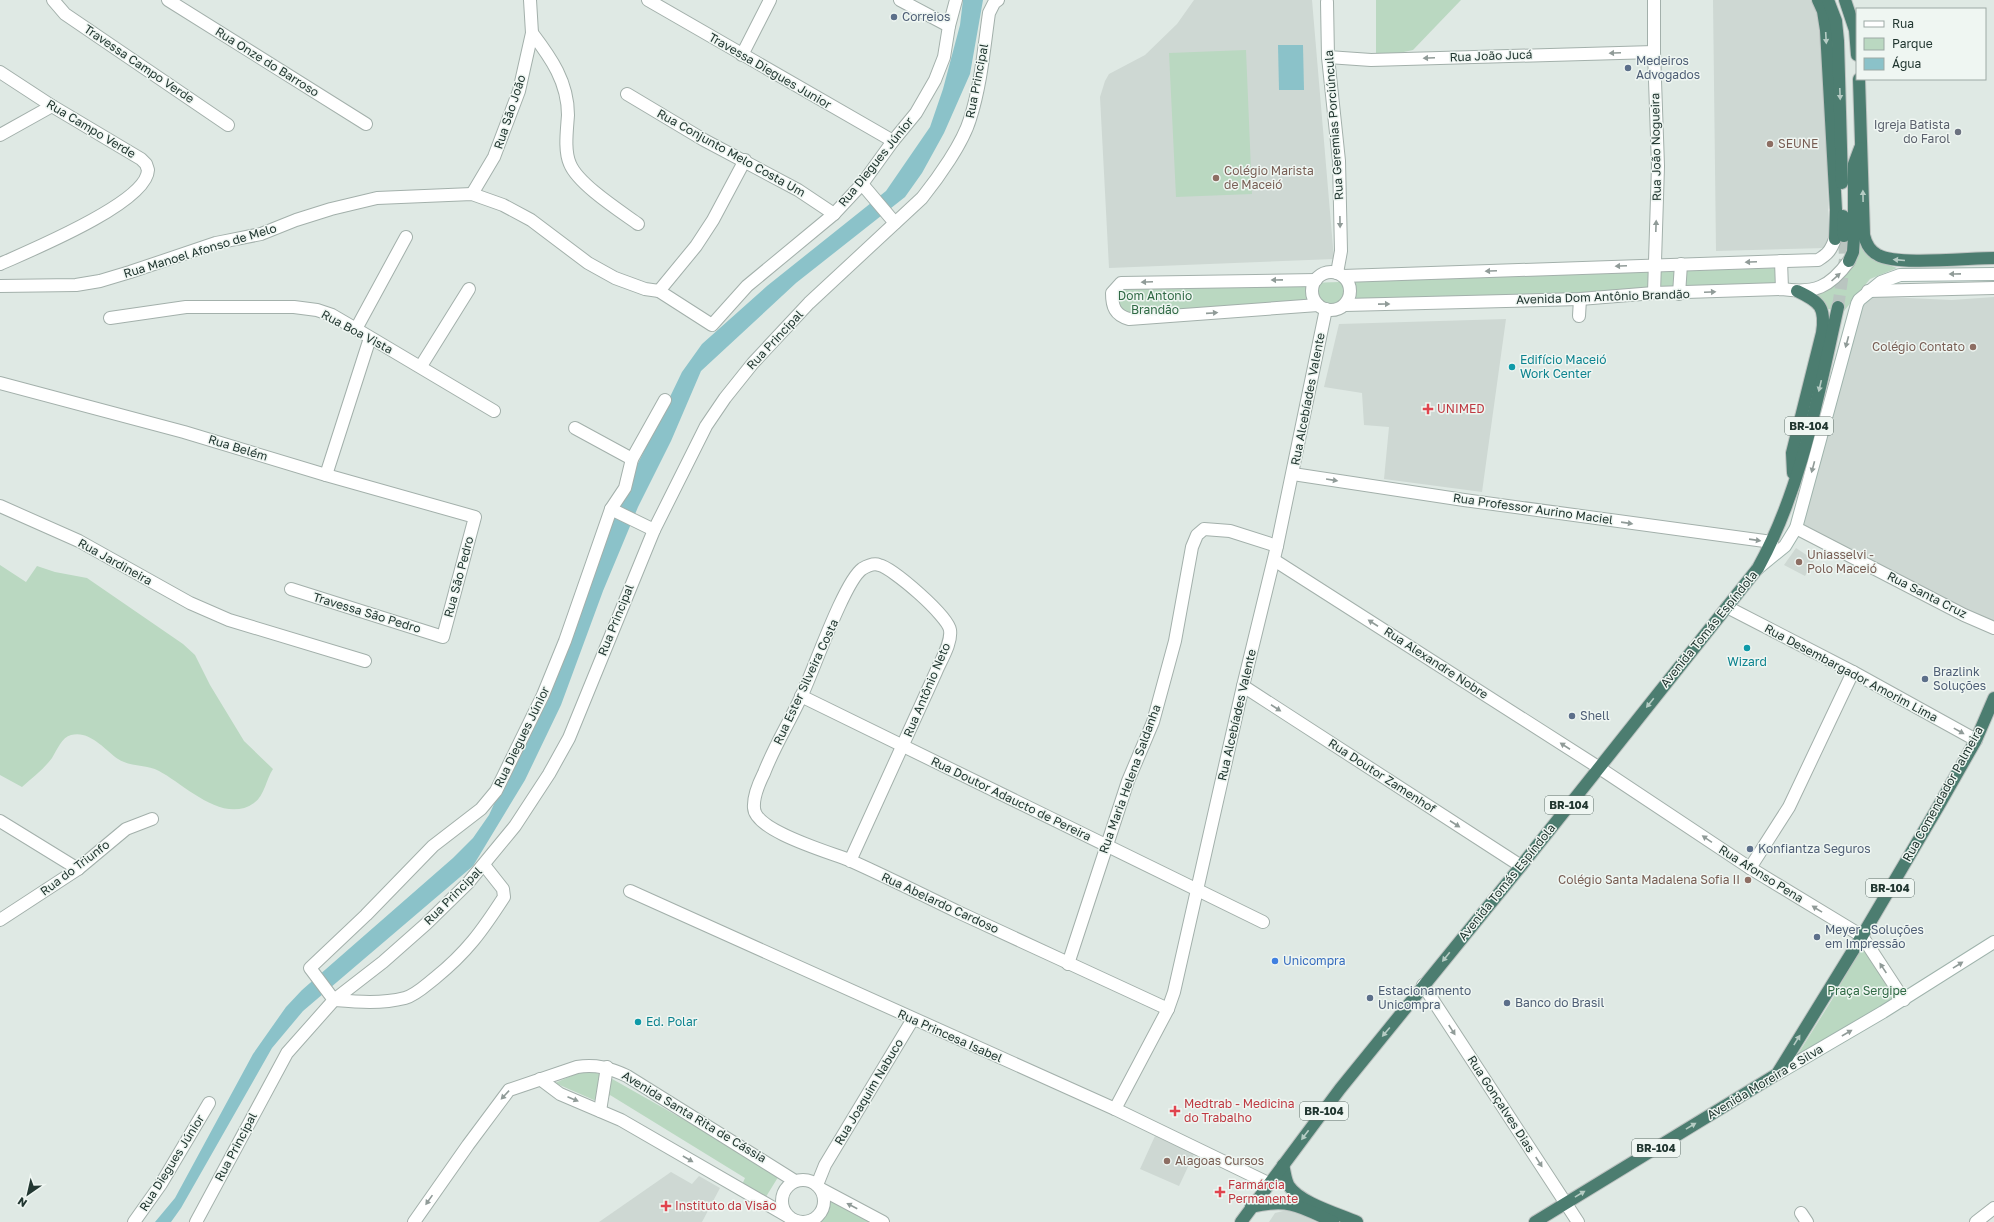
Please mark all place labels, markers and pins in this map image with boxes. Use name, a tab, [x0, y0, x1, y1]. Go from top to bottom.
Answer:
place label: Correios	[902, 9, 950, 24]
marker: Correios	[889, 12, 899, 22]
place label: Medeiros Advogados	[1636, 53, 1700, 82]
marker: Medeiros Advogados	[1623, 63, 1633, 73]
place label: Igreja Batista do Farol	[1874, 117, 1950, 146]
marker: Igreja Batista do Farol	[1953, 127, 1963, 137]
place label: SEUNE	[1778, 136, 1818, 151]
marker: SEUNE	[1765, 139, 1775, 149]
place label: Colégio Marista de Maceió	[1224, 163, 1314, 192]
marker: Colégio Marista de Maceió	[1211, 173, 1221, 183]
place label: Colégio Contato	[1872, 339, 1965, 354]
marker: Colégio Contato	[1968, 342, 1978, 352]
place label: Edifício Maceió Work Center	[1520, 352, 1606, 381]
marker: Edifício Maceió Work Center	[1507, 362, 1517, 372]
place label: UNIMED	[1437, 401, 1485, 416]
marker: UNIMED	[1422, 403, 1434, 415]
place label: Uniasselvi - Polo Maceió	[1807, 547, 1877, 576]
marker: Uniasselvi - Polo Maceió	[1794, 557, 1804, 567]
marker: Wizard	[1742, 643, 1752, 653]
place label: Wizard	[1727, 654, 1767, 669]
place label: Brazlink Soluções	[1933, 664, 1986, 693]
marker: Brazlink Soluções	[1920, 674, 1930, 684]
place label: Shell	[1580, 708, 1610, 723]
marker: Shell	[1567, 711, 1577, 721]
place label: Konfiantza Seguros	[1758, 841, 1871, 856]
marker: Konfiantza Seguros	[1745, 844, 1755, 854]
place label: Colégio Santa Madalena Sofia II	[1558, 872, 1740, 887]
marker: Colégio Santa Madalena Sofia II	[1743, 875, 1753, 885]
place label: Meyer - Soluções em Impressão	[1825, 922, 1924, 951]
marker: Meyer - Soluções em Impressão	[1812, 932, 1822, 942]
place label: Unicompra	[1283, 953, 1345, 968]
marker: Unicompra	[1270, 956, 1280, 966]
place label: Estacionamento Unicompra	[1378, 983, 1471, 1012]
marker: Estacionamento Unicompra	[1365, 993, 1375, 1003]
place label: Banco do Brasil	[1515, 995, 1604, 1010]
marker: Banco do Brasil	[1502, 998, 1512, 1008]
place label: Ed. Polar	[646, 1014, 698, 1029]
marker: Ed. Polar	[633, 1017, 643, 1027]
place label: Medtrab - Medicina do Trabalho	[1184, 1096, 1295, 1125]
marker: Medtrab - Medicina do Trabalho	[1169, 1105, 1181, 1117]
place label: Alagoas Cursos	[1175, 1153, 1264, 1168]
marker: Alagoas Cursos	[1162, 1156, 1172, 1166]
place label: Farmárcia Permanente	[1228, 1177, 1298, 1206]
marker: Farmárcia Permanente	[1215, 1187, 1225, 1197]
place label: Instituto da Visão	[675, 1198, 776, 1213]
marker: Instituto da Visão	[660, 1200, 672, 1212]

